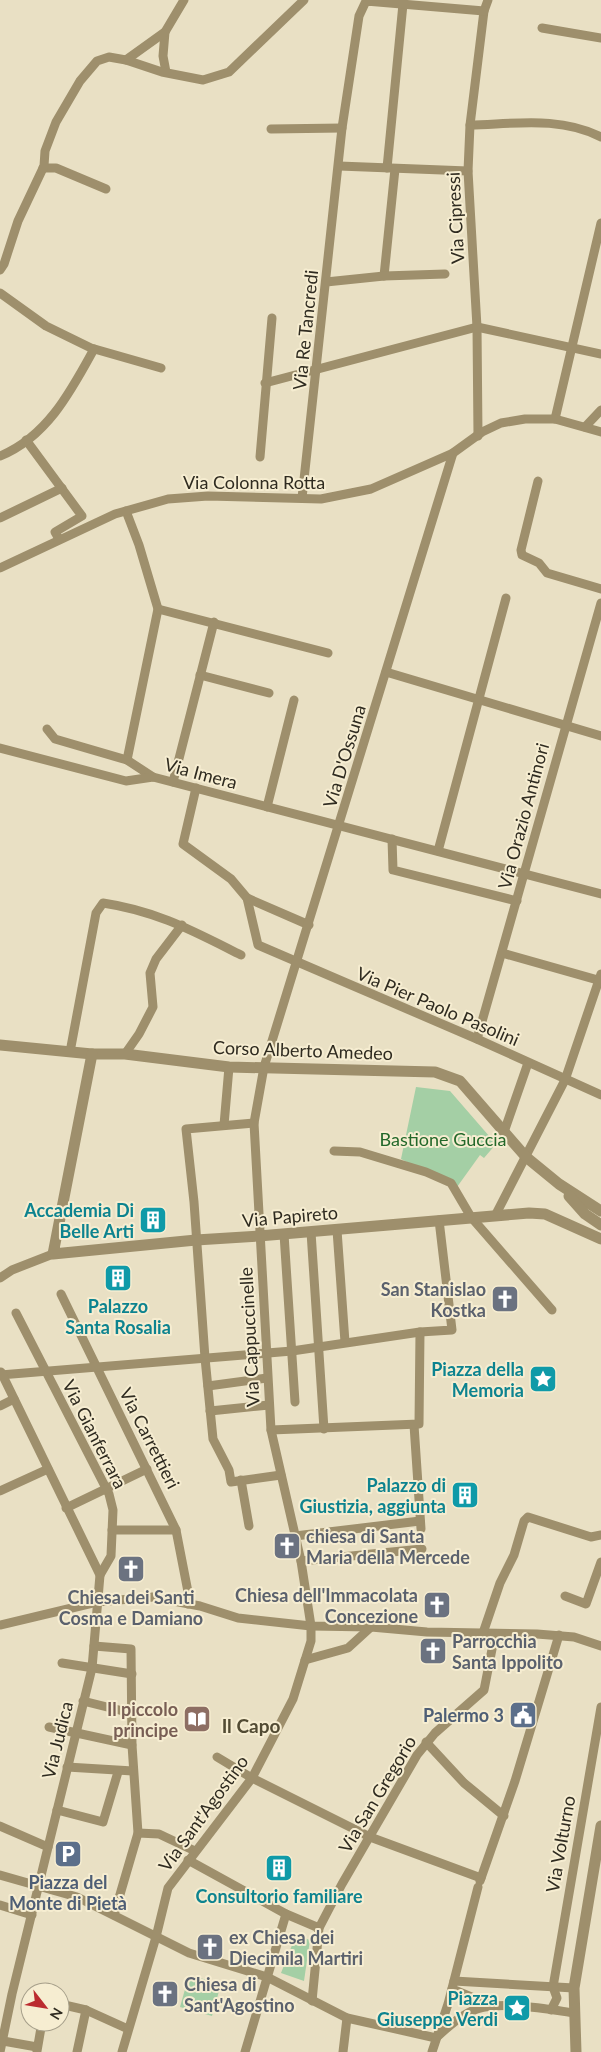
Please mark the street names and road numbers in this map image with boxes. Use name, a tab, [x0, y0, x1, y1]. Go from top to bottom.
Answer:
street label: Via Cipressi	[442, 171, 468, 265]
street label: Via Re Tancredi	[288, 269, 322, 391]
street label: Via Colonna Rotta	[183, 471, 325, 493]
street label: Via D'Ossuna	[318, 702, 370, 810]
street label: Via Orazio Antinori	[493, 740, 553, 892]
street label: Via Imera	[162, 753, 240, 793]
street label: Via Pier Paolo Pasolini	[353, 962, 523, 1050]
street label: Corso Alberto Amedeo	[213, 1036, 393, 1064]
street label: Via Papireto	[241, 1201, 339, 1231]
street label: Via Cappuccinelle	[234, 1266, 264, 1408]
street label: Via Gianferrara	[58, 1376, 132, 1492]
street label: Via Carrettieri	[115, 1384, 185, 1492]
street label: Via Judica	[37, 1699, 77, 1781]
street label: Via San Gregorio	[333, 1732, 421, 1856]
street label: Via Sant'Agostino	[153, 1751, 253, 1875]
street label: Via Volturno	[541, 1794, 579, 1894]

